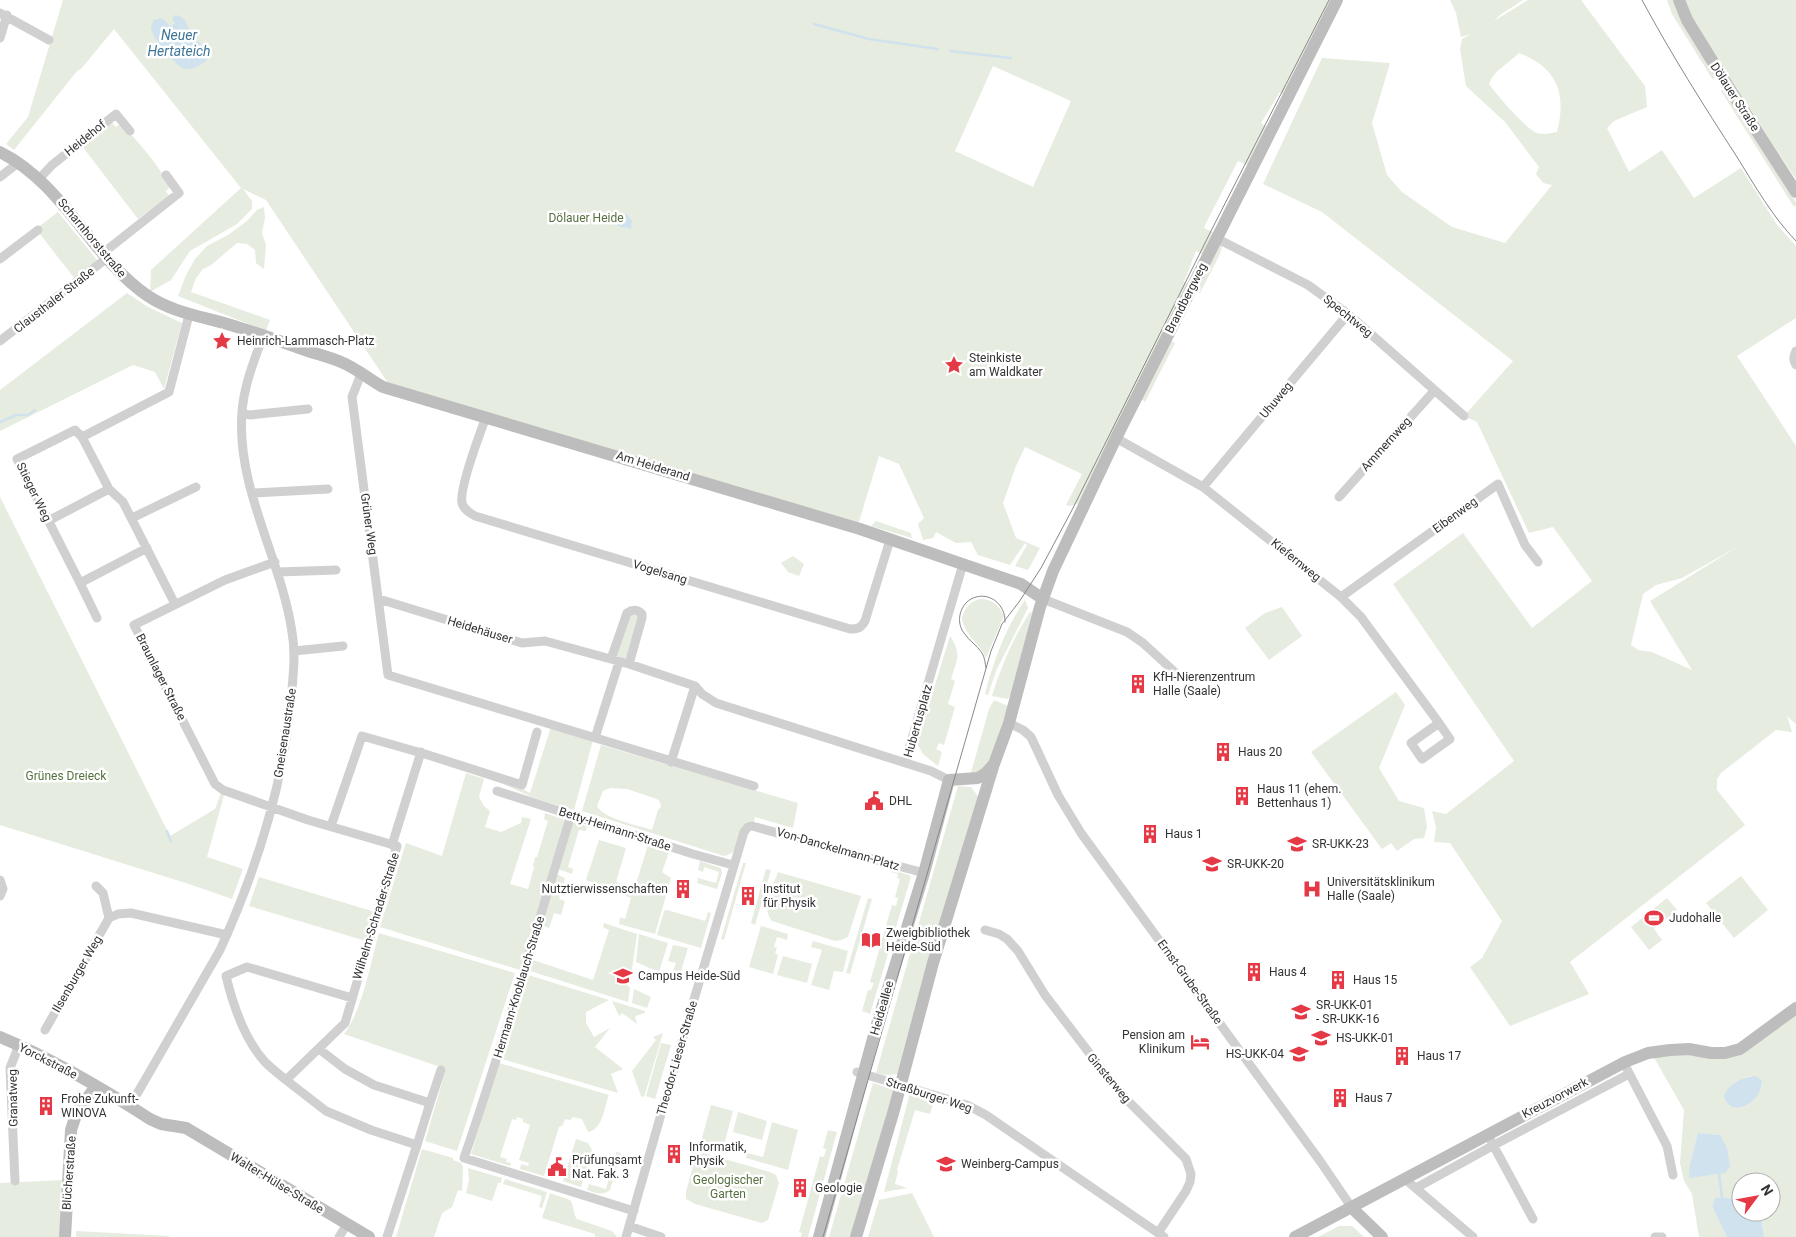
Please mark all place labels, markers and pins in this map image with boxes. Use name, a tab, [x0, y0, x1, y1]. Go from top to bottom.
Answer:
place icon: Heinrich-Lammasch-Platz	[211, 330, 233, 352]
place label: Heinrich-Lammasch-Platz	[237, 334, 375, 348]
place label: Steinkiste am Waldkater	[969, 351, 1043, 379]
place icon: Steinkiste am Waldkater	[943, 354, 965, 376]
place label: KfH-Nierenzentrum Halle (Saale)	[1153, 670, 1255, 698]
building icon: KfH-Nierenzentrum Halle (Saale)	[1127, 673, 1149, 695]
building icon: Haus 20	[1212, 741, 1234, 763]
place label: Haus 20	[1238, 745, 1283, 759]
place label: Haus 11 (ehem. Bettenhaus 1)	[1257, 782, 1341, 810]
building icon: Haus 11 (ehem. Bettenhaus 1)	[1231, 785, 1253, 807]
public building icon: DHL	[863, 790, 885, 812]
place label: DHL	[889, 794, 912, 808]
building icon: Haus 1	[1139, 823, 1161, 845]
place label: Haus 1	[1165, 827, 1203, 841]
school or university icon: SR-UKK-23	[1286, 833, 1308, 855]
place label: SR-UKK-23	[1312, 837, 1369, 851]
school or university icon: SR-UKK-20	[1201, 853, 1223, 875]
place label: SR-UKK-20	[1227, 857, 1284, 871]
place label: Universitätsklinikum Halle (Saale)	[1327, 875, 1435, 903]
building icon: Nutztierwissenschaften	[672, 878, 694, 900]
hospital icon: Universitätsklinikum Halle (Saale)	[1301, 878, 1323, 900]
place label: Nutztierwissenschaften	[542, 882, 668, 896]
place label: Institut für Physik	[763, 882, 817, 910]
building icon: Institut für Physik	[737, 885, 759, 907]
sports icon: Judohalle	[1643, 907, 1665, 929]
place label: Judohalle	[1669, 911, 1721, 925]
place label: Zweigbibliothek Heide-Süd	[886, 926, 971, 954]
library icon: Zweigbibliothek Heide-Süd	[860, 929, 882, 951]
building icon: Haus 4	[1243, 961, 1265, 983]
school or university icon: Campus Heide-Süd	[612, 965, 634, 987]
place label: Haus 4	[1269, 965, 1307, 979]
place label: Campus Heide-Süd	[638, 969, 740, 983]
building icon: Haus 15	[1327, 969, 1349, 991]
place label: Haus 15	[1353, 973, 1398, 987]
place label: SR-UKK-01 - SR-UKK-16	[1316, 998, 1380, 1026]
school or university icon: SR-UKK-01 - SR-UKK-16	[1290, 1001, 1312, 1023]
school or university icon: HS-UKK-01	[1310, 1027, 1332, 1049]
place label: Pension am Klinikum	[1122, 1028, 1185, 1056]
hotel icon: Pension am Klinikum	[1189, 1031, 1211, 1053]
place label: HS-UKK-01	[1336, 1031, 1394, 1045]
school or university icon: HS-UKK-04	[1288, 1043, 1310, 1065]
building icon: Haus 17	[1391, 1045, 1413, 1067]
place label: HS-UKK-04	[1226, 1047, 1284, 1061]
place label: Haus 17	[1417, 1049, 1462, 1063]
building icon: Haus 7	[1329, 1087, 1351, 1109]
place label: Haus 7	[1355, 1091, 1393, 1105]
place label: Frohe Zukunft- WINOVA	[61, 1092, 139, 1120]
building icon: Frohe Zukunft- WINOVA	[35, 1095, 57, 1117]
place label: Informatik, Physik	[689, 1140, 746, 1168]
building icon: Informatik, Physik	[663, 1143, 685, 1165]
place label: Prüfungsamt Nat. Fak. 3	[572, 1153, 642, 1181]
school or university icon: Weinberg-Campus	[935, 1153, 957, 1175]
public building icon: Prüfungsamt Nat. Fak. 3	[546, 1156, 568, 1178]
place label: Weinberg-Campus	[961, 1157, 1059, 1171]
building icon: Geologie	[789, 1177, 811, 1199]
place label: Geologie	[815, 1181, 862, 1195]

